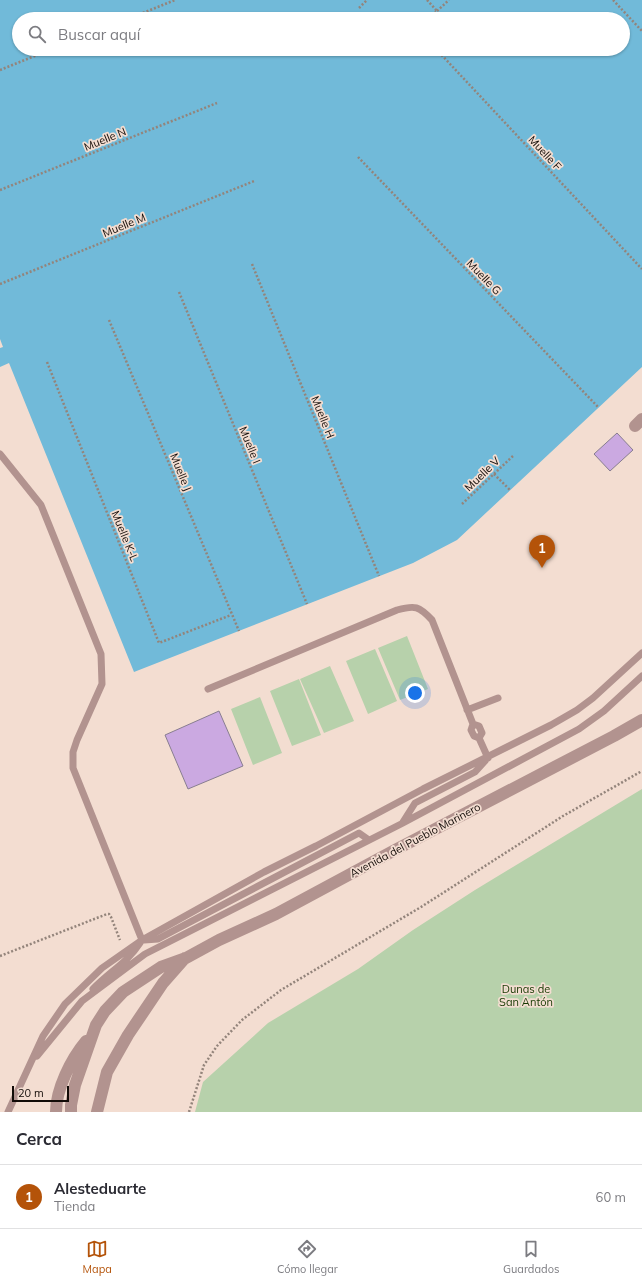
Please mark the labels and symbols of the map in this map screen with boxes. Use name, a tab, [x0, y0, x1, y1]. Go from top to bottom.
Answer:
street label: Muelle N	[82, 124, 128, 154]
street label: Muelle F	[526, 133, 564, 173]
street label: Muelle M	[100, 210, 148, 240]
street label: Muelle G	[464, 256, 504, 298]
street label: Muelle H	[308, 394, 338, 440]
street label: Muelle I	[236, 424, 264, 466]
street label: Muelle J	[167, 451, 195, 493]
street label: Muelle V	[461, 454, 503, 494]
street label: Muelle K-L	[109, 509, 141, 563]
pin: 1	[529, 535, 555, 568]
your location	[405, 683, 425, 703]
street label: Avenida del Pueblo Marinero	[347, 800, 483, 880]
park label: Dunas de San Antón	[499, 982, 553, 1009]
scale bar	[12, 1084, 69, 1103]

